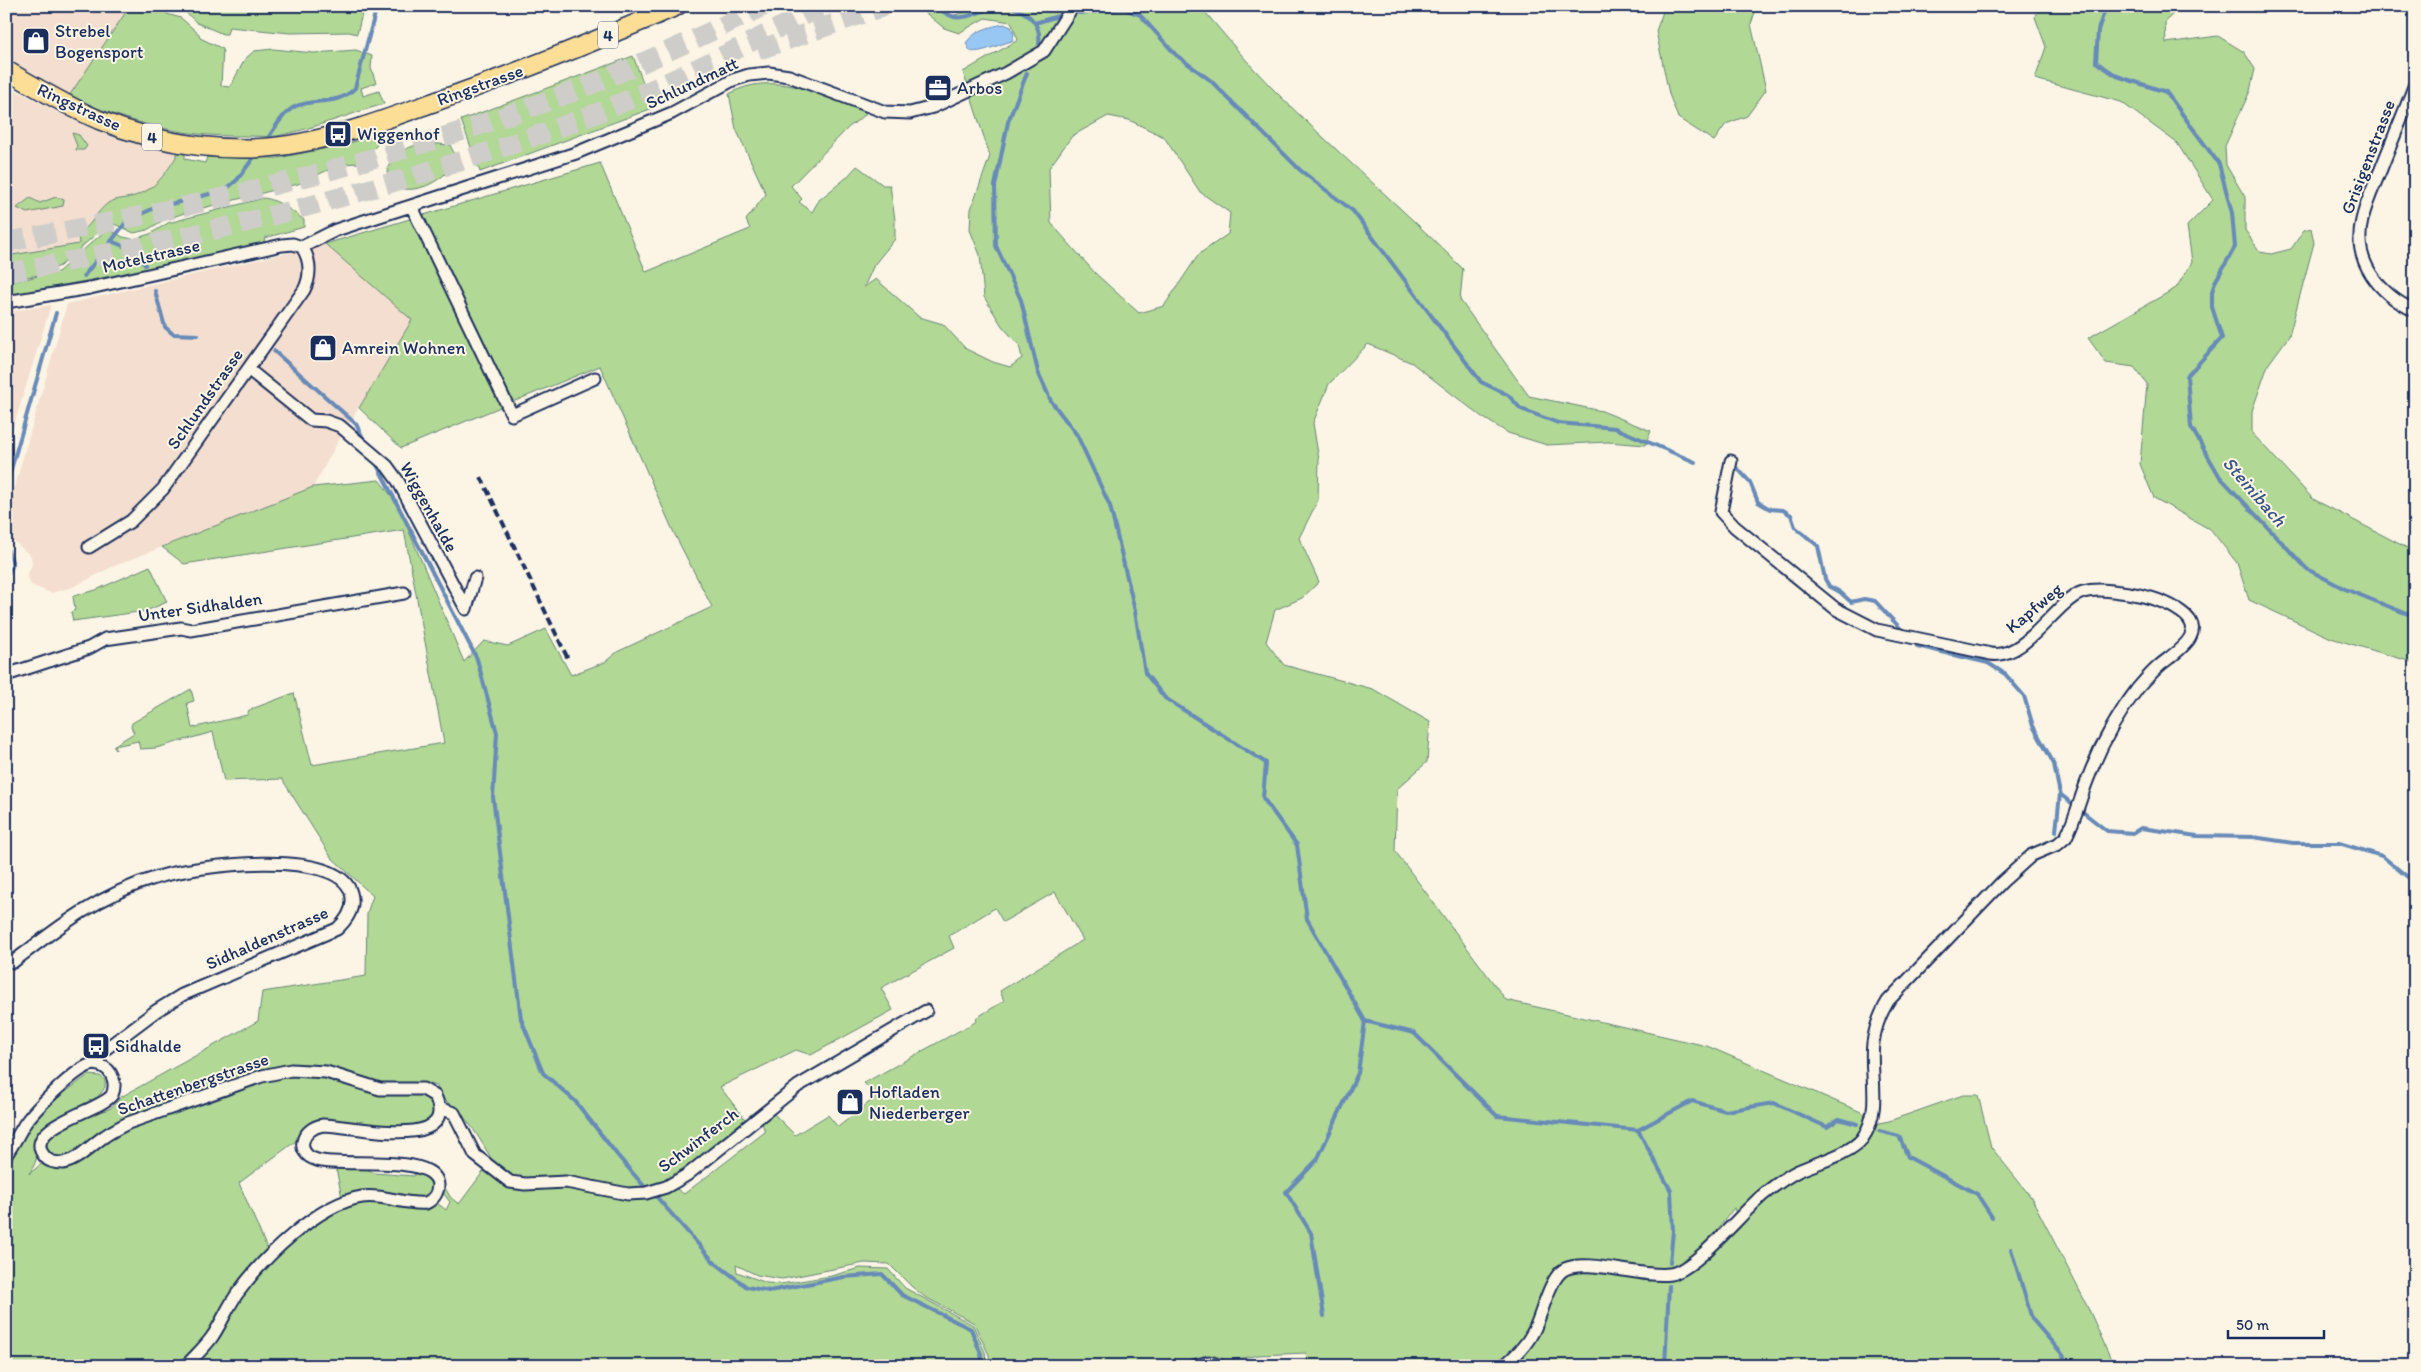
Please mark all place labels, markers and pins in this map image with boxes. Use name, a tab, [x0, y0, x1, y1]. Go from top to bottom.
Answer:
place label: Strebel Bogensport	[55, 20, 144, 63]
shop icon: Strebel Bogensport	[21, 26, 51, 56]
office icon: Arbos	[923, 73, 953, 103]
place label: Arbos	[957, 77, 1002, 99]
bus stop icon: Wiggenhof	[323, 119, 353, 149]
place label: Wiggenhof	[357, 123, 440, 145]
shop icon: Amrein Wohnen	[308, 333, 338, 363]
place label: Amrein Wohnen	[342, 337, 466, 359]
bus stop icon: Sidhalde	[81, 1031, 111, 1061]
place label: Sidhalde	[115, 1035, 181, 1057]
place label: Hofladen Niederberger	[869, 1081, 971, 1124]
shop icon: Hofladen Niederberger	[835, 1087, 865, 1117]

